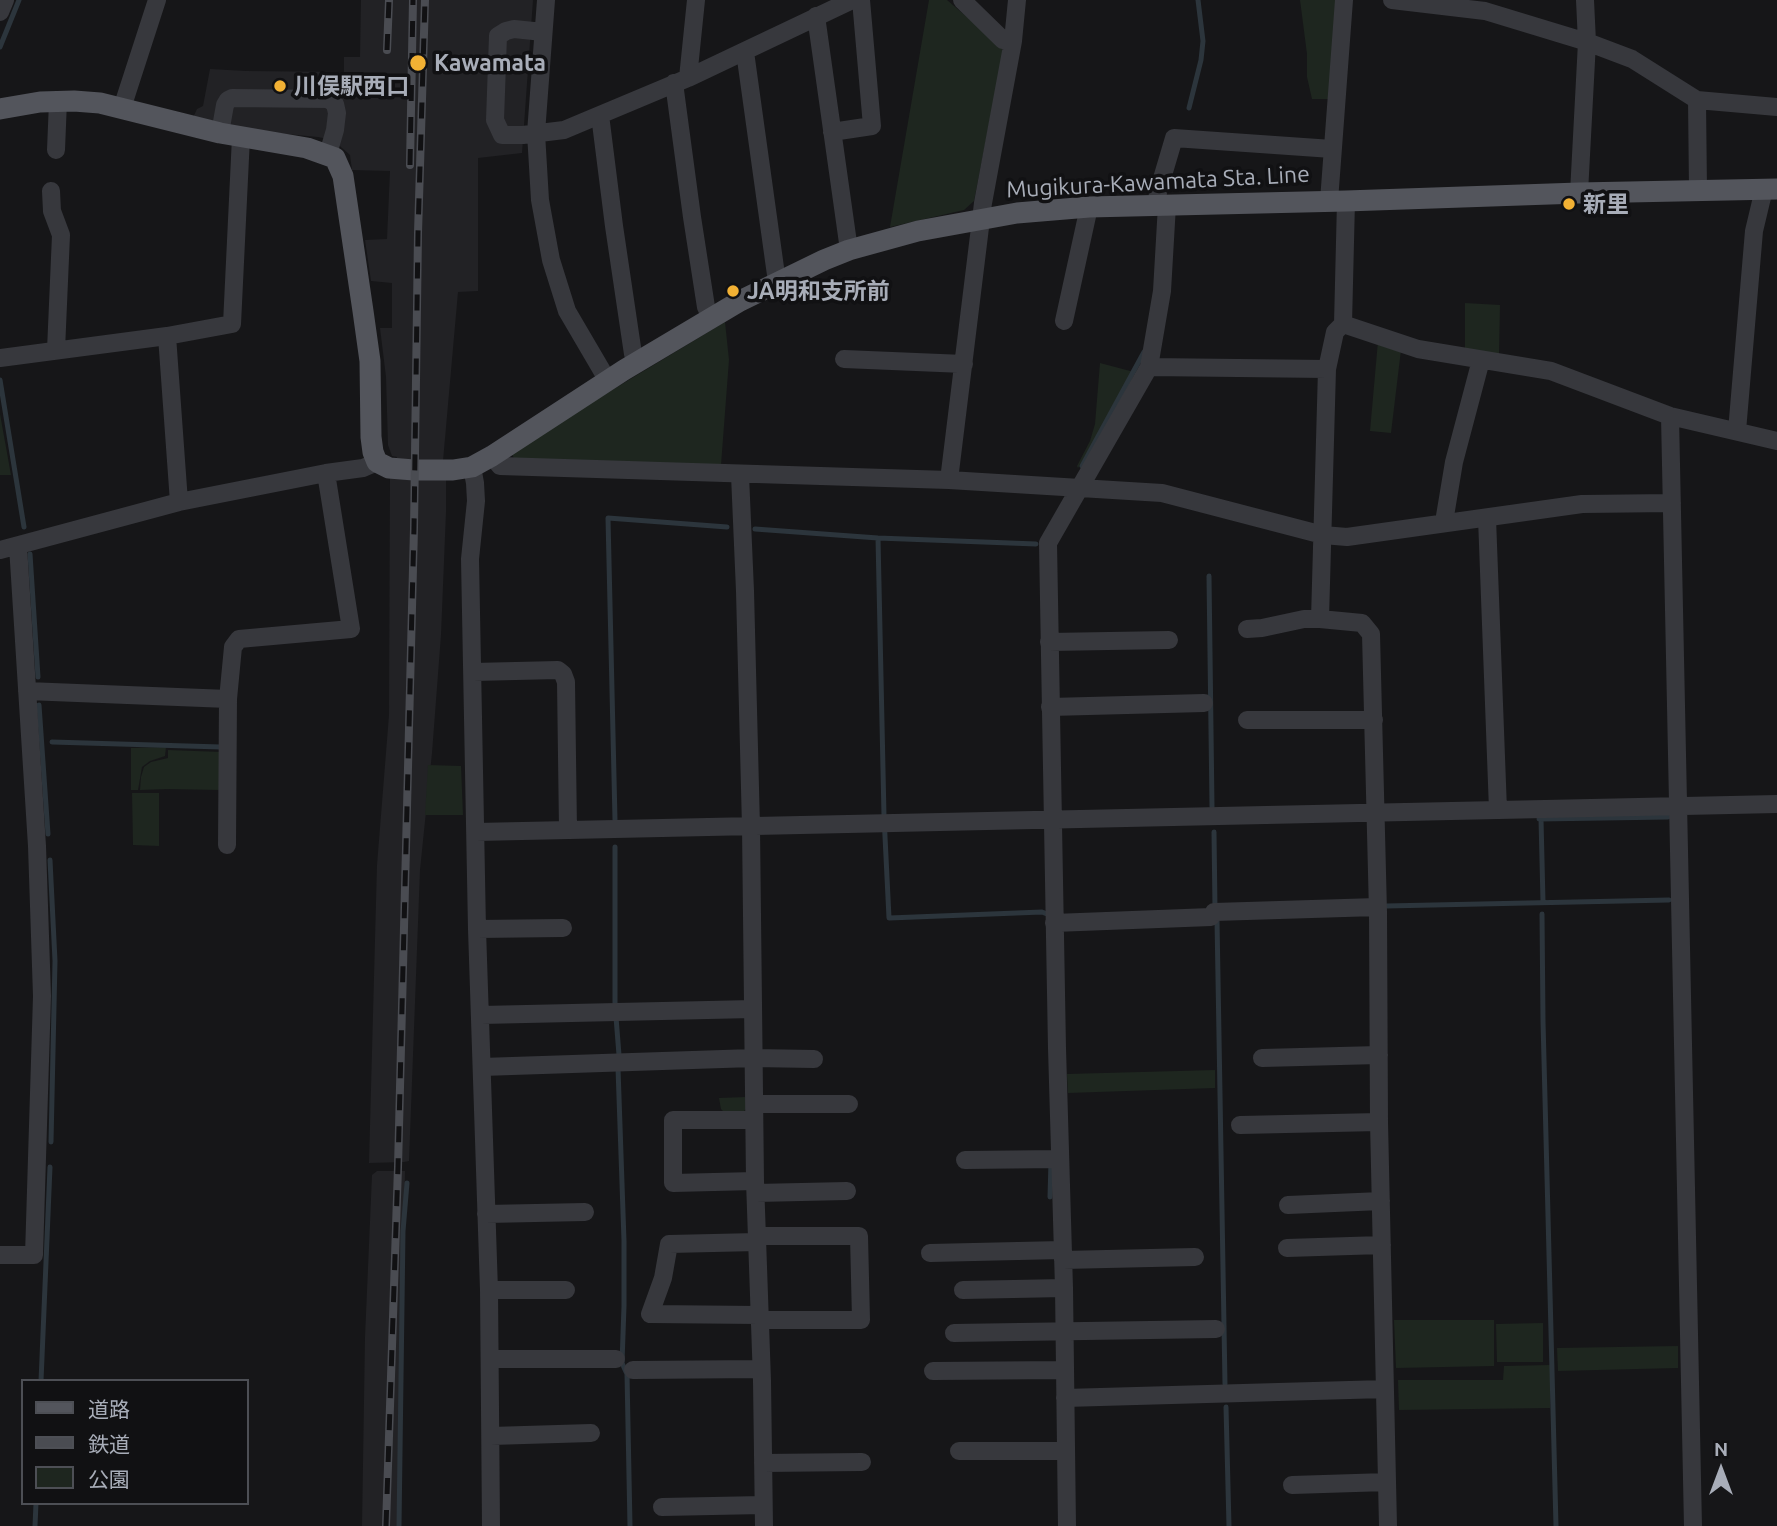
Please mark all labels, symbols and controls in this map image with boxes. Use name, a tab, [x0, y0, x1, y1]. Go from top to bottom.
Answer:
place label: Kawamata	[434, 49, 546, 77]
marker: Kawamata	[408, 53, 428, 73]
place label: 川俣駅西口	[294, 72, 409, 100]
marker: 川俣駅西口	[272, 78, 288, 94]
street label: Mugikura-Kawamata Sta. Line	[1006, 160, 1310, 204]
place label: 新里	[1583, 190, 1629, 218]
marker: 新里	[1561, 196, 1577, 212]
place label: JA明和支所前	[747, 277, 890, 305]
marker: JA明和支所前	[725, 283, 741, 299]
legend	[21, 1379, 248, 1505]
text: 道路	[88, 1397, 130, 1421]
text: 鉄道	[88, 1432, 130, 1456]
north arrow	[1686, 1435, 1756, 1505]
text: N	[1714, 1438, 1728, 1460]
text: 公園	[88, 1467, 130, 1491]

